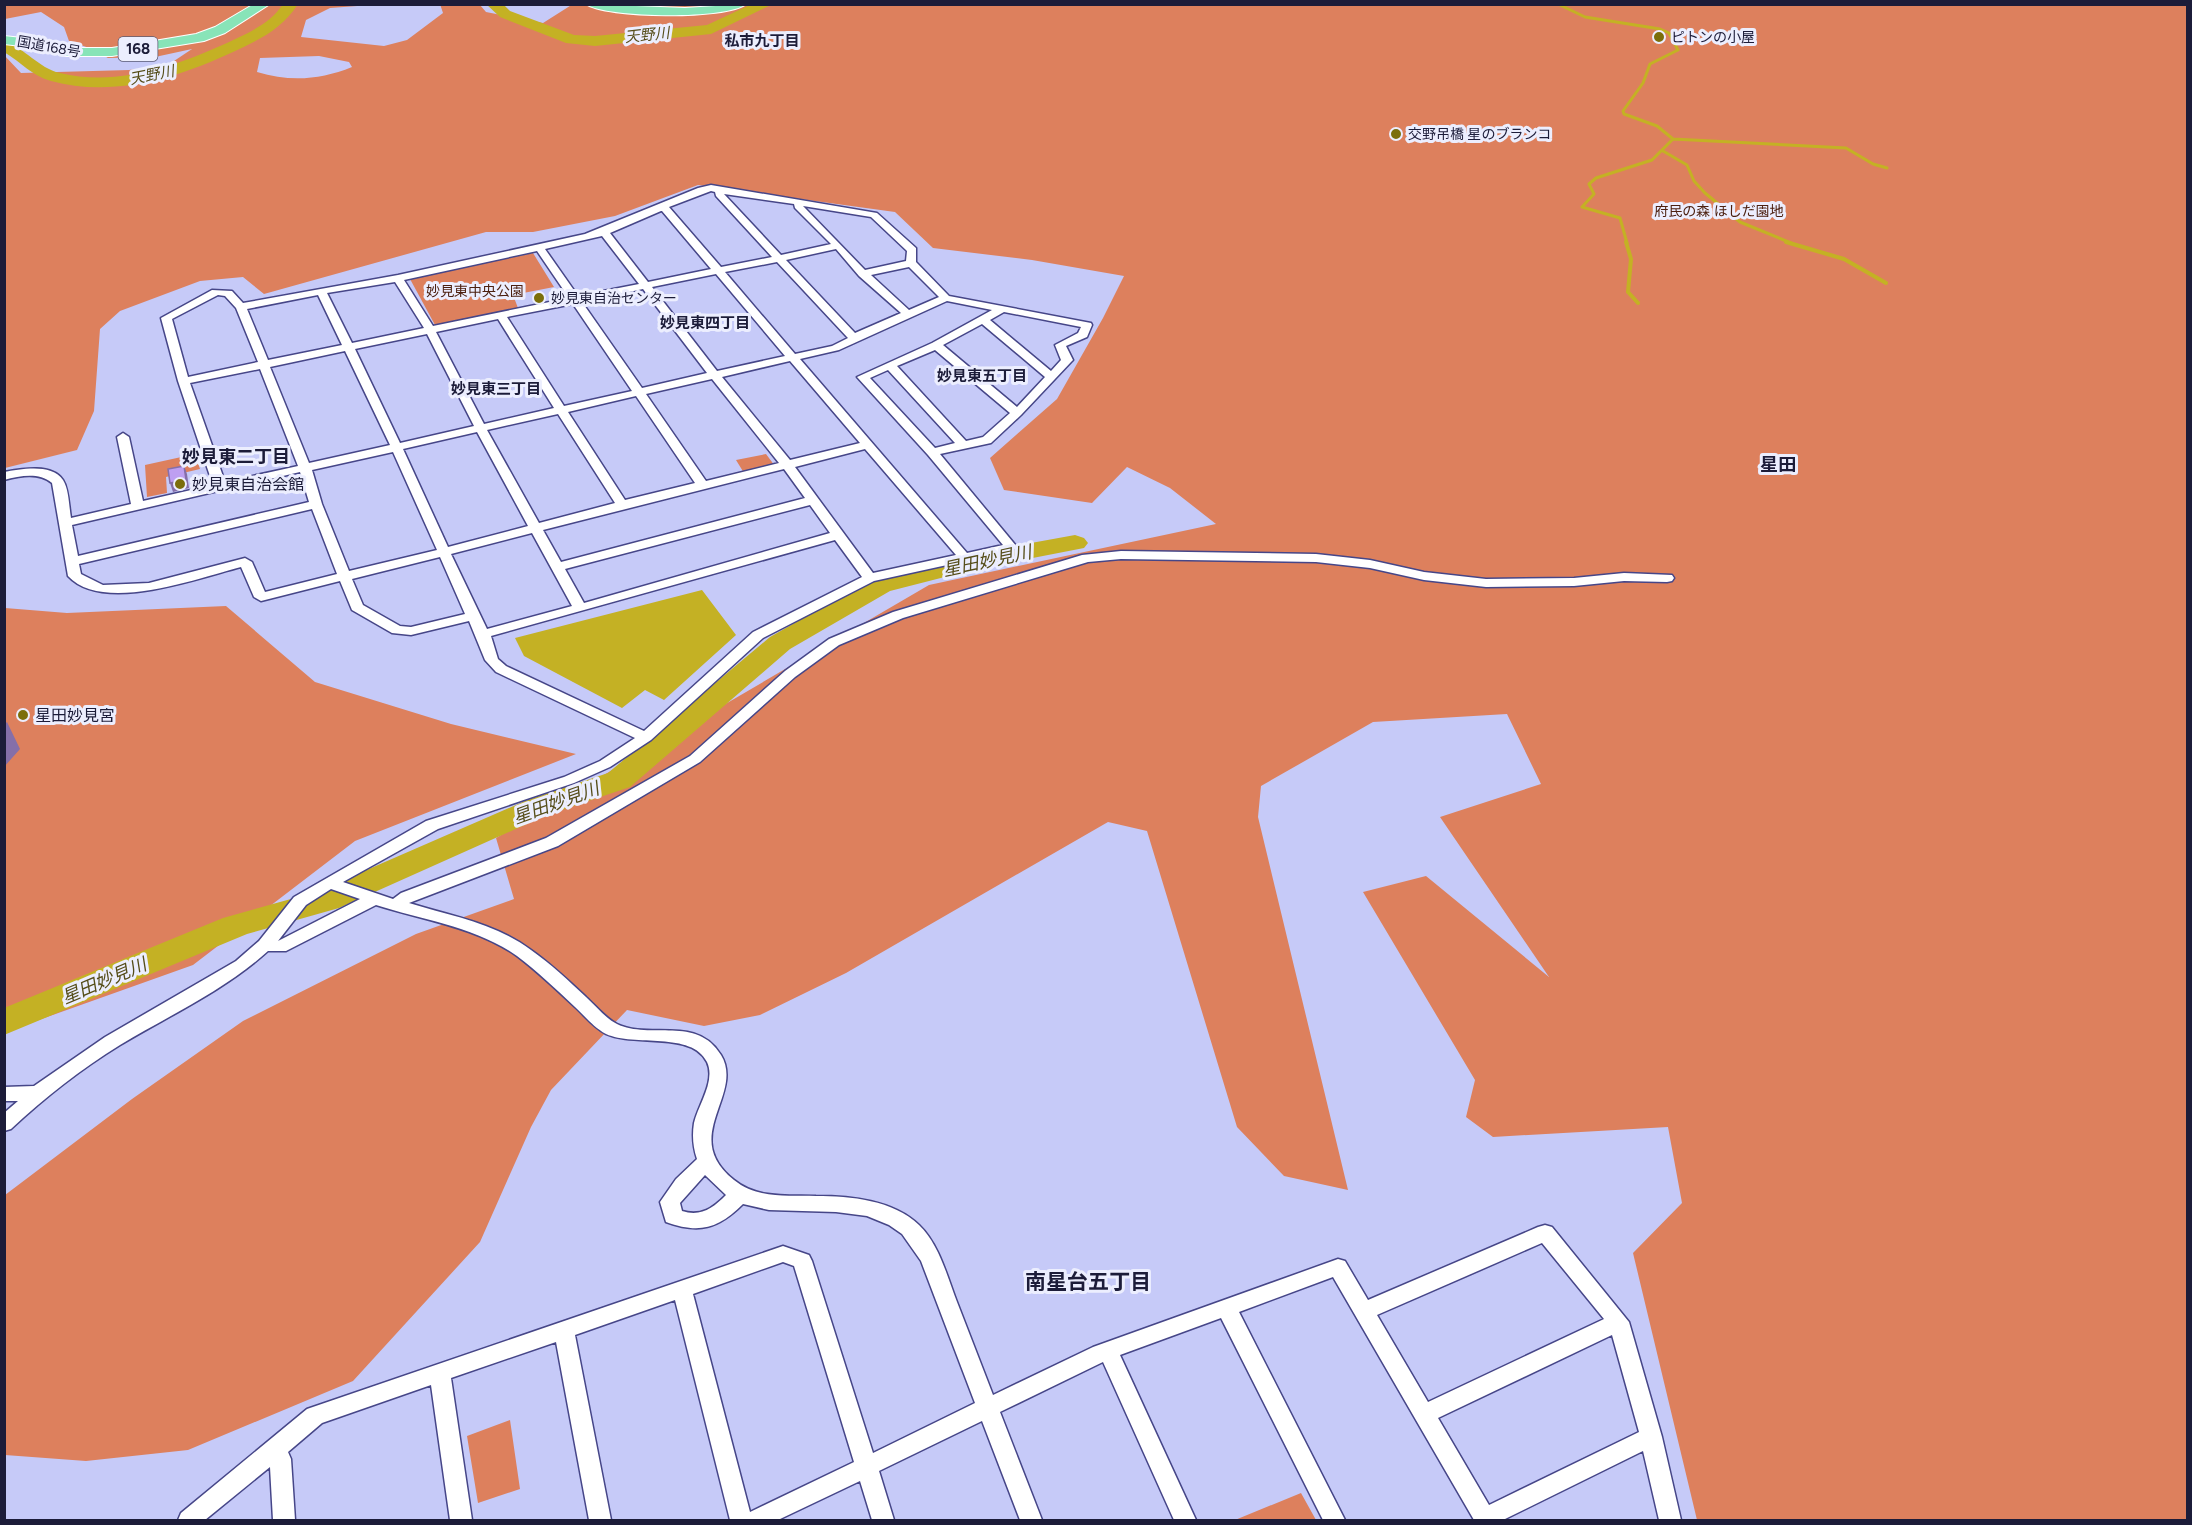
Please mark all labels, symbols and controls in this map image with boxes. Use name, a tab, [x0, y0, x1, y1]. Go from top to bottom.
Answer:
water label: 天野川	[624, 23, 672, 46]
place label: ピトンの小屋	[1671, 29, 1755, 46]
marker: ピトンの小屋	[1652, 30, 1666, 44]
district label: 私市九丁目	[724, 32, 800, 50]
street label: 国道168号	[16, 33, 82, 61]
road number: 168	[118, 37, 158, 61]
water label: 天野川	[128, 61, 178, 88]
place label: 交野吊橋 星のブランコ	[1408, 126, 1551, 143]
marker: 交野吊橋 星のブランコ	[1389, 127, 1403, 141]
park label: 府民の森 ほしだ園地	[1654, 203, 1784, 220]
park label: 妙見東中央公園	[426, 283, 524, 300]
place label: 妙見東自治センター	[551, 290, 677, 307]
marker: 妙見東自治センター	[532, 291, 546, 305]
district label: 妙見東四丁目	[660, 314, 750, 332]
district label: 妙見東五丁目	[937, 367, 1027, 385]
district label: 妙見東三丁目	[451, 380, 541, 398]
district label: 妙見東二丁目	[182, 446, 290, 468]
district label: 星田	[1760, 454, 1796, 476]
place label: 妙見東自治会館	[192, 475, 304, 494]
marker: 妙見東自治会館	[173, 477, 187, 491]
water label: 星田妙見川	[941, 540, 1035, 581]
place label: 星田妙見宮	[35, 706, 115, 725]
marker: 星田妙見宮	[16, 708, 30, 722]
water label: 星田妙見川	[510, 777, 604, 829]
water label: 星田妙見川	[58, 953, 152, 1009]
district label: 南星台五丁目	[1025, 1269, 1151, 1294]

